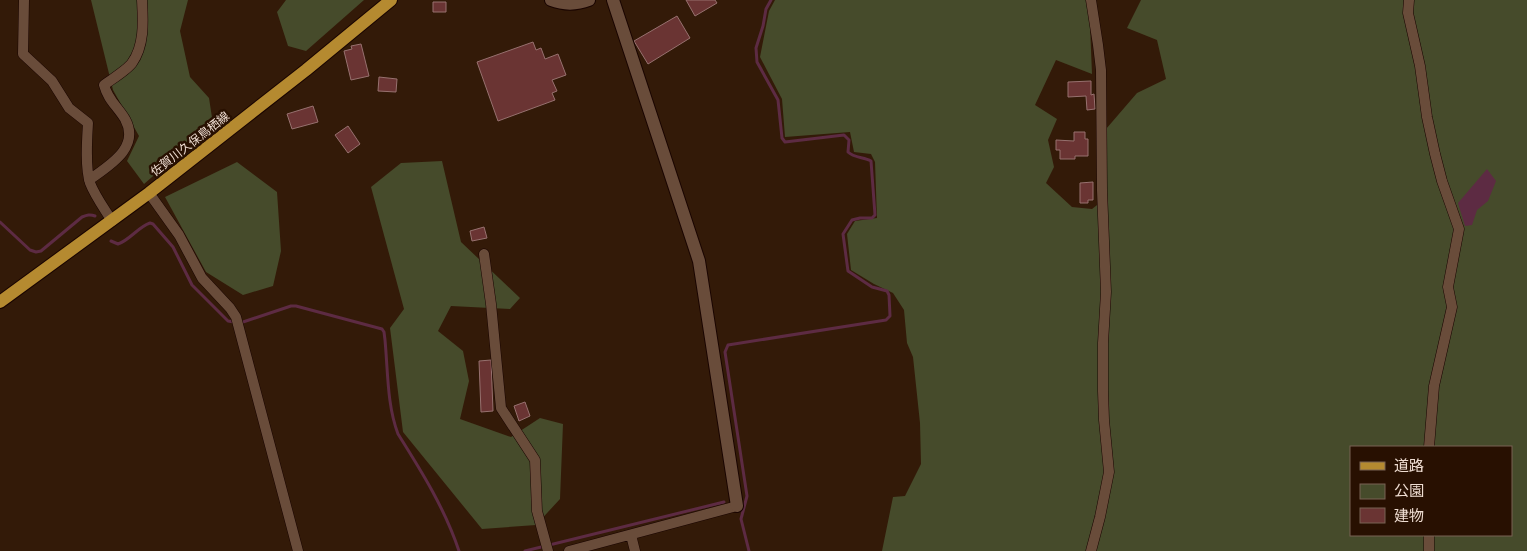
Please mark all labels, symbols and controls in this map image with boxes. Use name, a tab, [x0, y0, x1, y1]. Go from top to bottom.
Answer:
street label: 佐賀川久保鳥栖線	[148, 109, 232, 179]
legend	[1350, 446, 1512, 536]
text: 道路	[1394, 457, 1424, 474]
text: 公園	[1394, 482, 1424, 499]
text: 建物	[1394, 507, 1424, 524]

